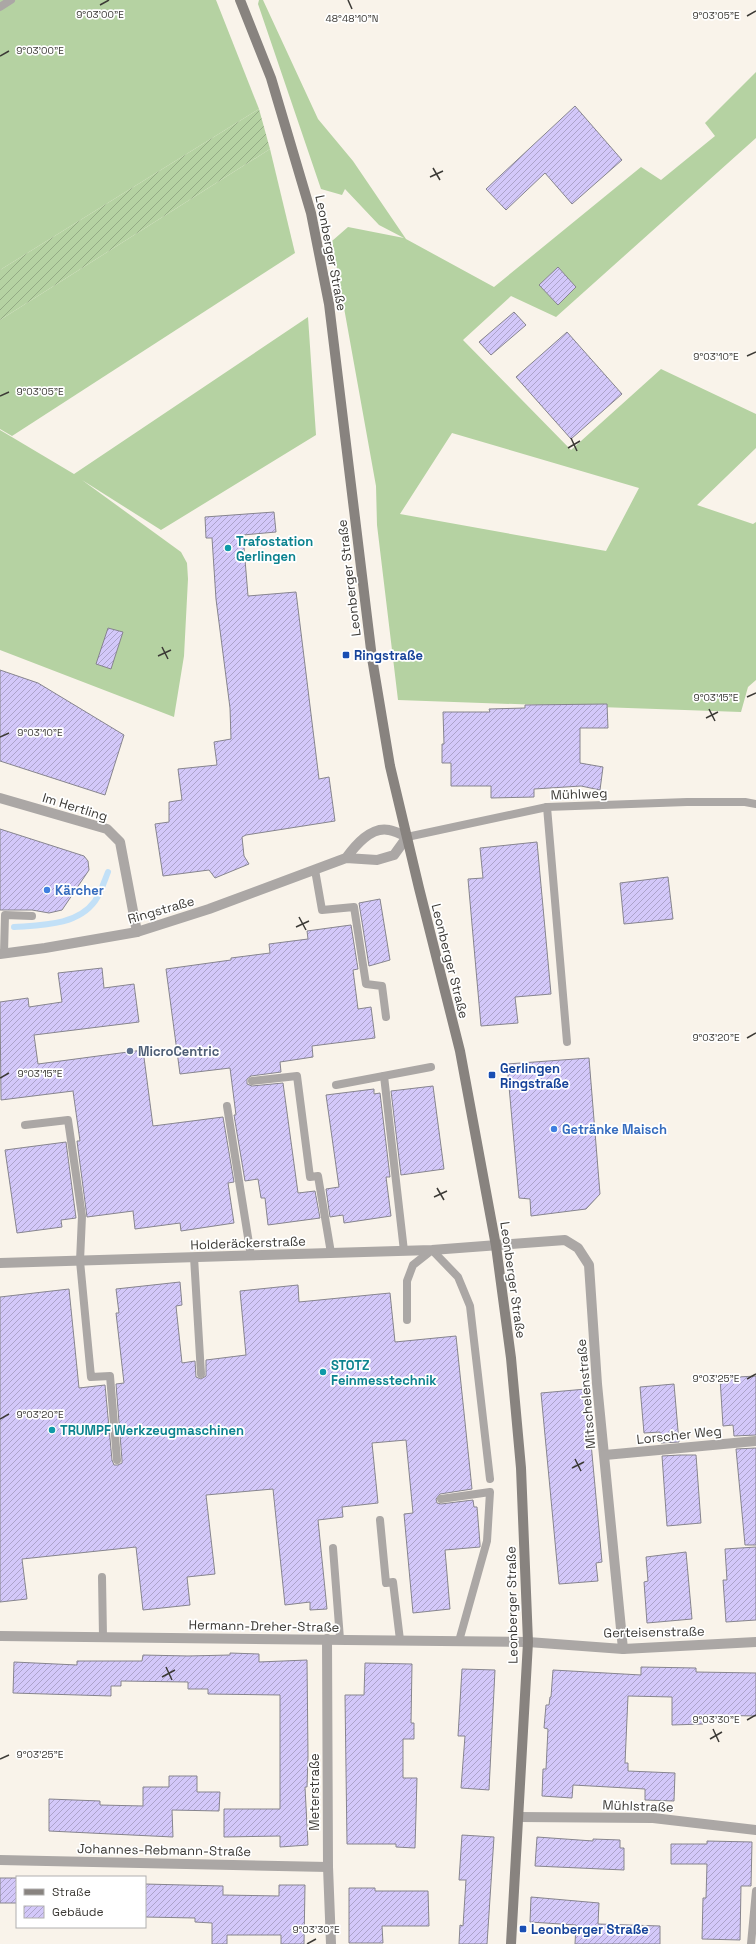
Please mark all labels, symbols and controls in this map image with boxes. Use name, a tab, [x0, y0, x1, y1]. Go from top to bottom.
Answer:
text: 9°03'00"E	[76, 8, 124, 21]
text: 9°03'05"E	[692, 9, 740, 22]
text: 48°48'10"N	[326, 12, 378, 25]
text: 9°03'00"E	[16, 44, 64, 57]
street label: Leonberger Straße	[311, 194, 351, 312]
text: 9°03'10"E	[693, 350, 739, 363]
text: 9°03'05"E	[16, 385, 64, 398]
street label: Leonberger Straße	[333, 519, 365, 637]
place label: Trafostation Gerlingen	[236, 533, 313, 565]
marker: Trafostation Gerlingen	[223, 543, 233, 553]
place label: Ringstraße	[354, 647, 423, 664]
marker: Ringstraße	[341, 650, 351, 660]
text: 9°03'15"E	[694, 691, 739, 704]
text: 9°03'10"E	[17, 726, 63, 739]
street label: Mühlweg	[550, 785, 608, 803]
street label: Im Hertling	[40, 789, 110, 825]
place label: Kärcher	[55, 882, 104, 899]
marker: Kärcher	[42, 885, 52, 895]
street label: Ringstraße	[126, 892, 196, 928]
street label: Leonberger Straße	[428, 902, 472, 1020]
text: 9°03'20"E	[692, 1031, 740, 1044]
place label: MicroCentric	[138, 1043, 220, 1060]
marker: MicroCentric	[125, 1046, 135, 1056]
place label: Gerlingen Ringstraße	[500, 1060, 569, 1092]
text: 9°03'15"E	[18, 1067, 63, 1080]
marker: Gerlingen Ringstraße	[487, 1070, 497, 1080]
place label: Getränke Maisch	[562, 1121, 667, 1138]
marker: Getränke Maisch	[549, 1124, 559, 1134]
street label: Leonberger Straße	[496, 1221, 530, 1339]
street label: Holderäckerstraße	[190, 1232, 306, 1254]
street label: Mitschelenstraße	[573, 1338, 599, 1450]
place label: STOTZ Feinmesstechnik	[331, 1357, 437, 1389]
marker: STOTZ Feinmesstechnik	[318, 1367, 328, 1377]
text: 9°03'25"E	[693, 1372, 740, 1385]
text: 9°03'20"E	[16, 1408, 64, 1421]
place label: TRUMPF Werkzeugmaschinen	[60, 1422, 244, 1439]
street label: Lorscher Weg	[636, 1422, 722, 1448]
marker: TRUMPF Werkzeugmaschinen	[47, 1425, 57, 1435]
street label: Leonberger Straße	[502, 1546, 522, 1664]
street label: Hermann-Dreher-Straße	[188, 1616, 340, 1636]
street label: Gerteisenstraße	[603, 1623, 705, 1641]
text: 9°03'30"E	[692, 1713, 740, 1726]
text: 9°03'25"E	[17, 1748, 64, 1761]
street label: Meterstraße	[306, 1753, 323, 1831]
street label: Mühlstraße	[602, 1796, 674, 1816]
street label: Johannes-Rebmann-Straße	[77, 1840, 251, 1860]
legend	[16, 1876, 146, 1928]
text: Straße	[52, 1884, 91, 1900]
text: Gebäude	[52, 1904, 104, 1920]
place label: Leonberger Straße	[531, 1921, 649, 1938]
text: 9°03'30"E	[292, 1923, 340, 1936]
marker: Leonberger Straße	[518, 1924, 528, 1934]

